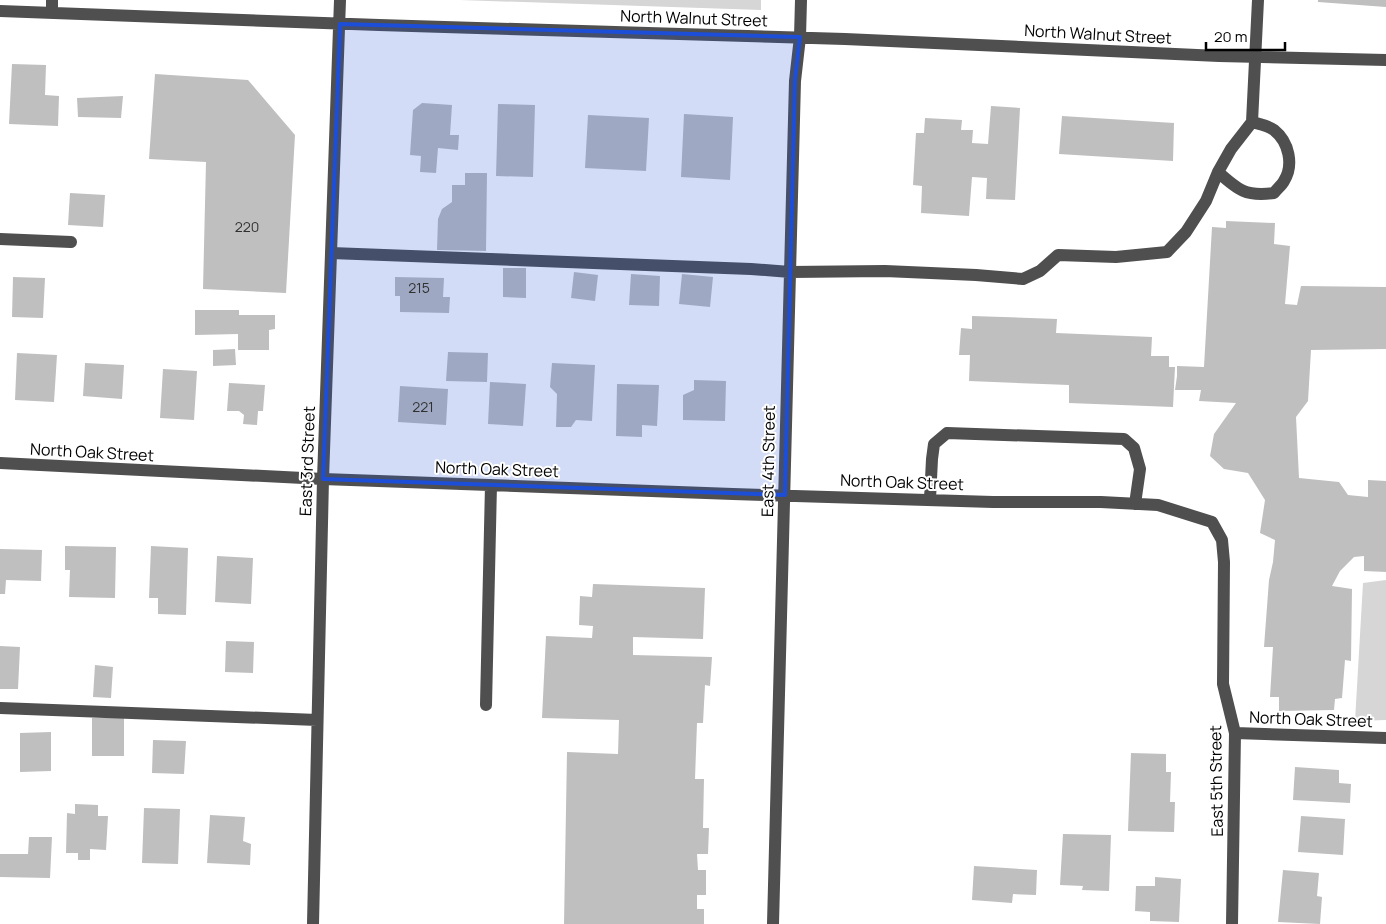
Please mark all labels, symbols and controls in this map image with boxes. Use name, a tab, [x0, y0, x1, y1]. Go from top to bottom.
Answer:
street label: North Walnut Street	[620, 4, 768, 32]
street label: North Walnut Street	[1024, 19, 1172, 49]
scale bar	[1206, 20, 1285, 52]
text: 20 m	[1214, 26, 1247, 47]
house number: 220	[235, 217, 259, 236]
house number: 215	[408, 278, 430, 297]
house number: 221	[412, 397, 434, 416]
street label: East 4th Street	[756, 405, 780, 517]
street label: East 3rd Street	[294, 406, 320, 516]
street label: North Oak Street	[30, 438, 154, 466]
street label: North Oak Street	[435, 456, 559, 482]
street label: North Oak Street	[840, 469, 964, 495]
street label: North Oak Street	[1249, 706, 1373, 732]
street label: East 5th Street	[1204, 725, 1228, 837]

